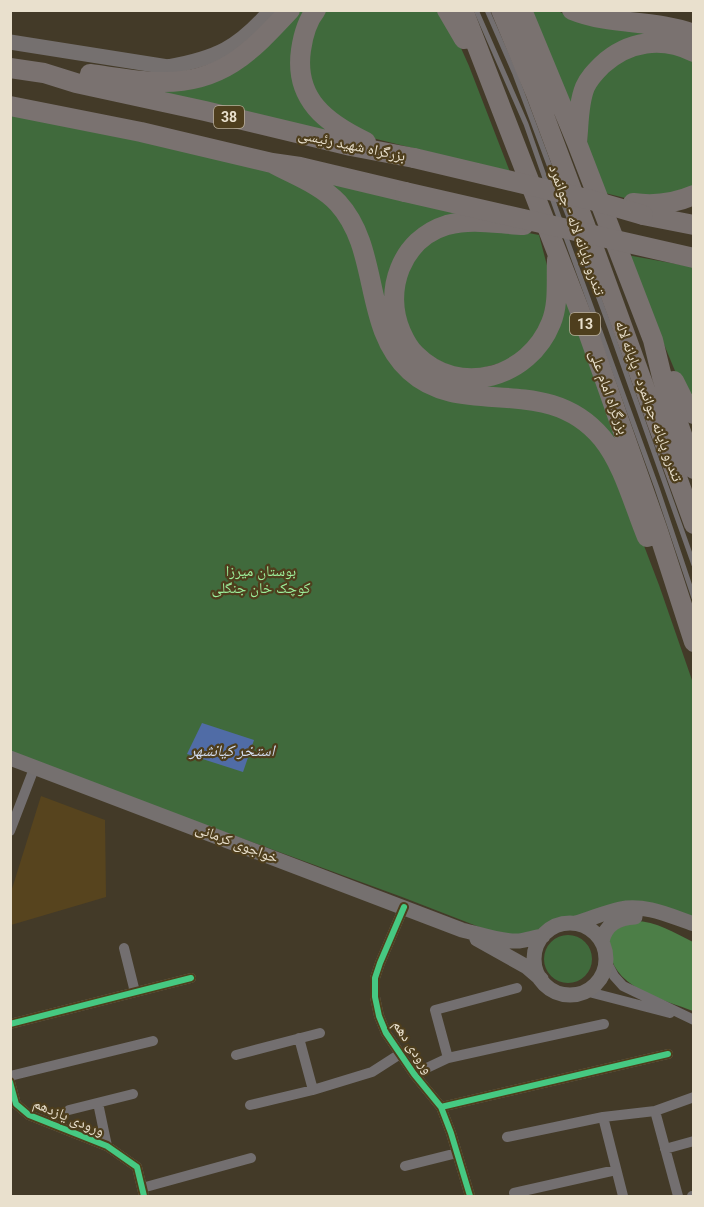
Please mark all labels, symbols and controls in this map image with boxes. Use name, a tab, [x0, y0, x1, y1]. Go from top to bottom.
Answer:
road number: 38	[214, 106, 244, 128]
street label: بزرگراه شهید رئیسی	[297, 125, 407, 166]
street label: تندرو پایانه لاله - جوانمرد	[545, 162, 609, 298]
road number: 13	[570, 313, 600, 335]
street label: تندرو پایانه جوانمرد - پایانه لاله	[611, 318, 687, 485]
street label: بزرگراه امام علی	[584, 347, 633, 437]
park label: بوستان میرزا کوچک خان جنگلی	[212, 562, 310, 598]
water label: استخر کیانشهر	[188, 741, 277, 760]
street label: خواجوی کرمانی	[193, 819, 281, 868]
street label: ورودی دهم	[388, 1017, 437, 1078]
street label: ورودی یازدهم	[30, 1094, 107, 1141]

